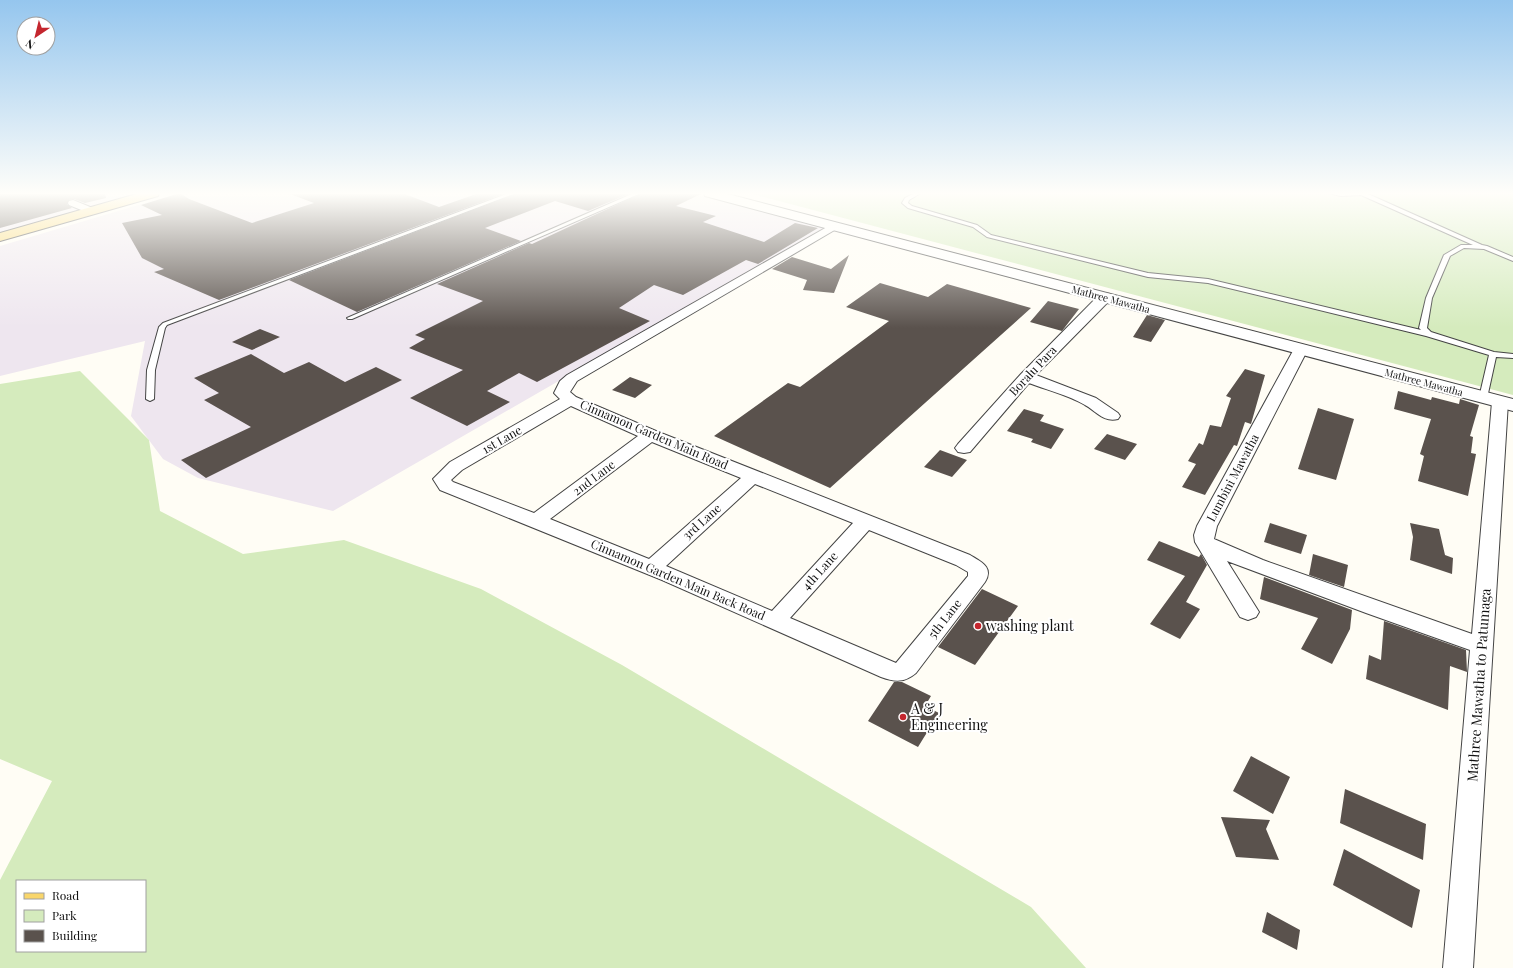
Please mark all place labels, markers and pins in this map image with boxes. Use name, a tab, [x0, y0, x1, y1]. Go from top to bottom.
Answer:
place label: washing plant	[986, 616, 1075, 635]
marker: washing plant	[973, 621, 983, 631]
place label: A & J Engineering	[910, 699, 988, 734]
marker: A & J Engineering	[898, 712, 908, 722]

